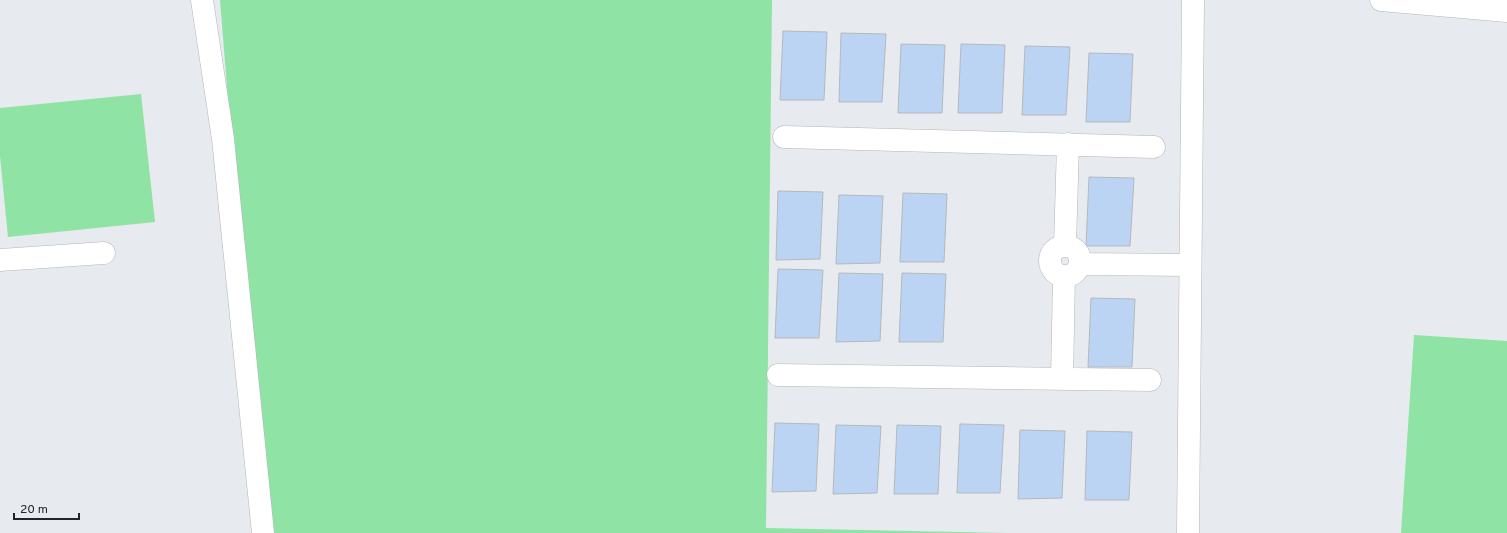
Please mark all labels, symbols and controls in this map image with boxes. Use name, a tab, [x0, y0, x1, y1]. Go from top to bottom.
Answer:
scale bar	[14, 495, 79, 521]
text: 20 m	[20, 502, 48, 518]

